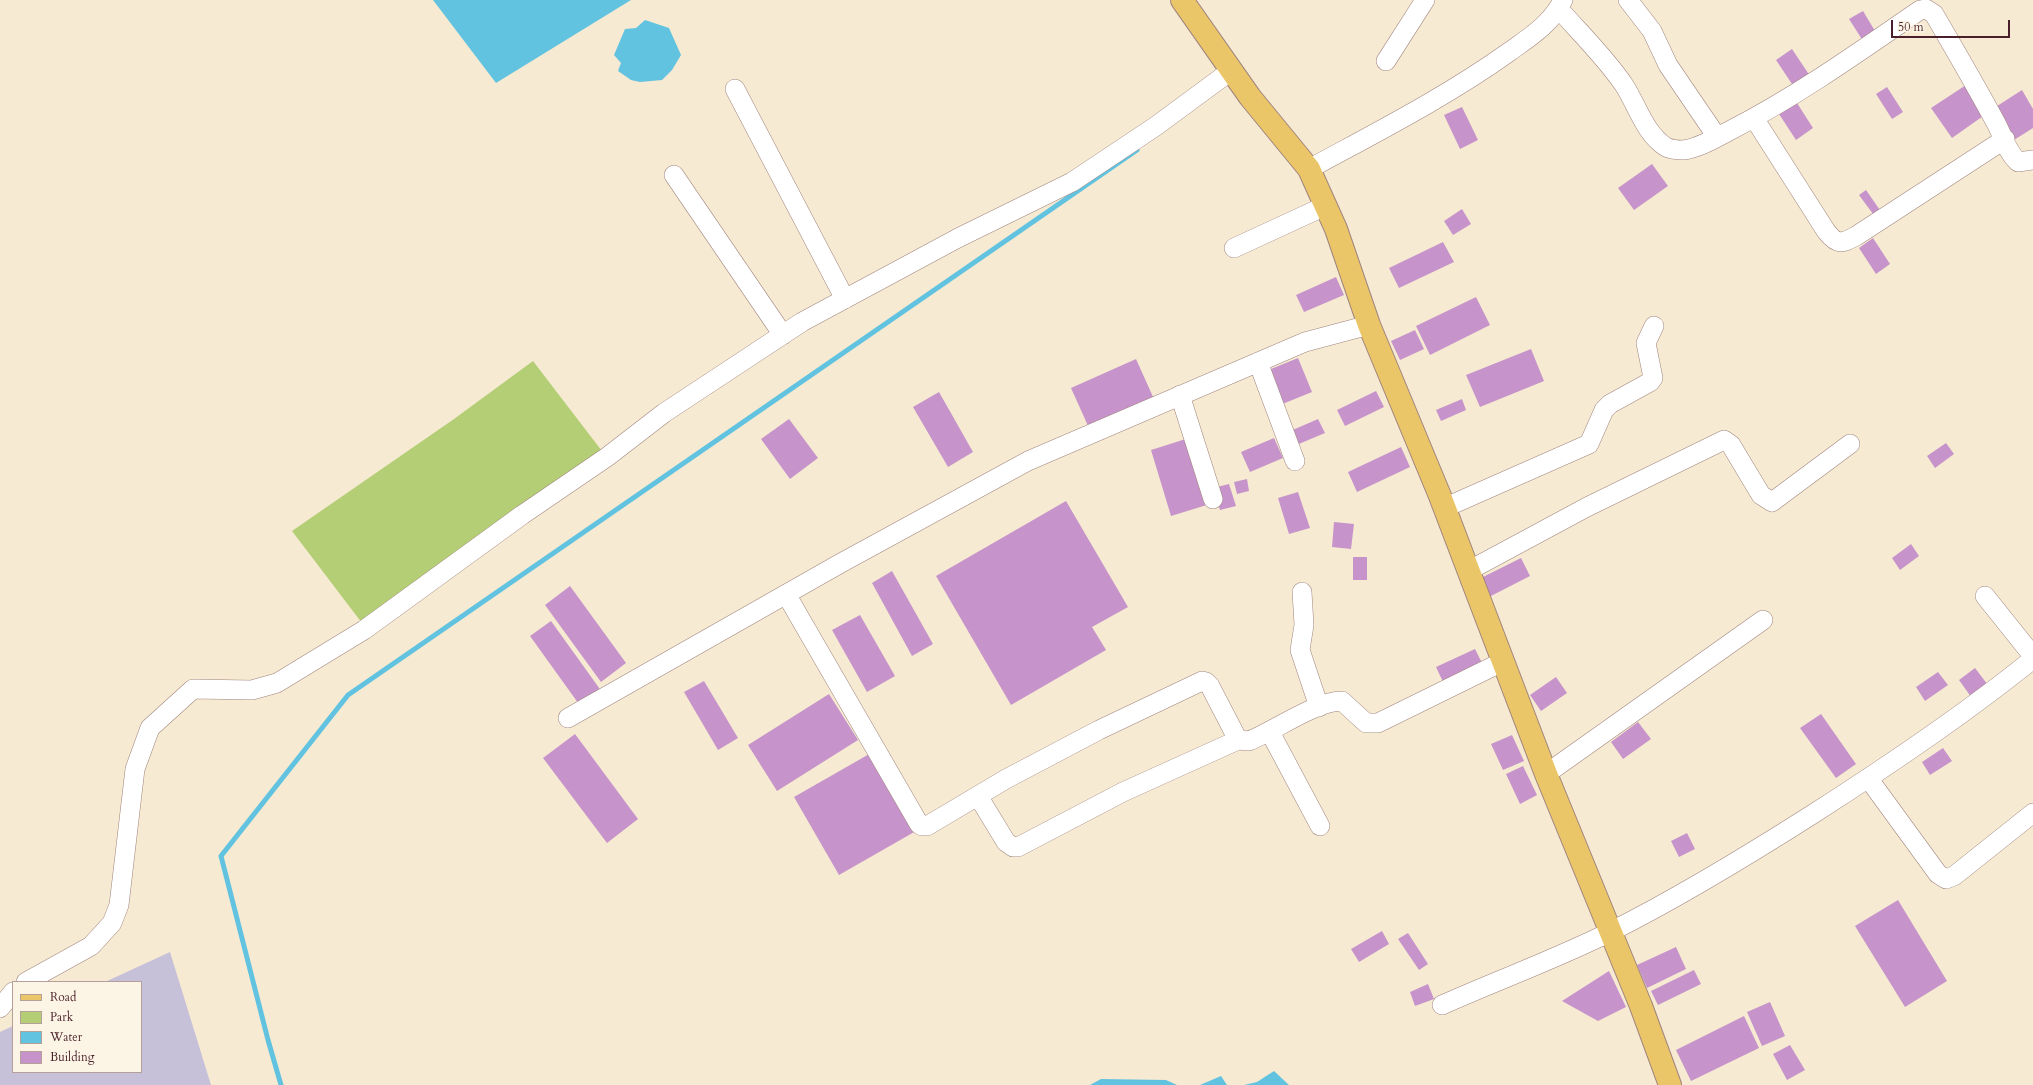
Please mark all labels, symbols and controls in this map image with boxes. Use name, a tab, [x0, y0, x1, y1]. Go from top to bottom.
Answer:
scale bar	[1893, 12, 2012, 38]
text: 50 m	[1898, 19, 1924, 35]
legend	[12, 981, 142, 1073]
text: Road	[50, 989, 76, 1005]
text: Park	[50, 1009, 73, 1025]
text: Water	[50, 1029, 82, 1045]
text: Building	[50, 1049, 94, 1065]

